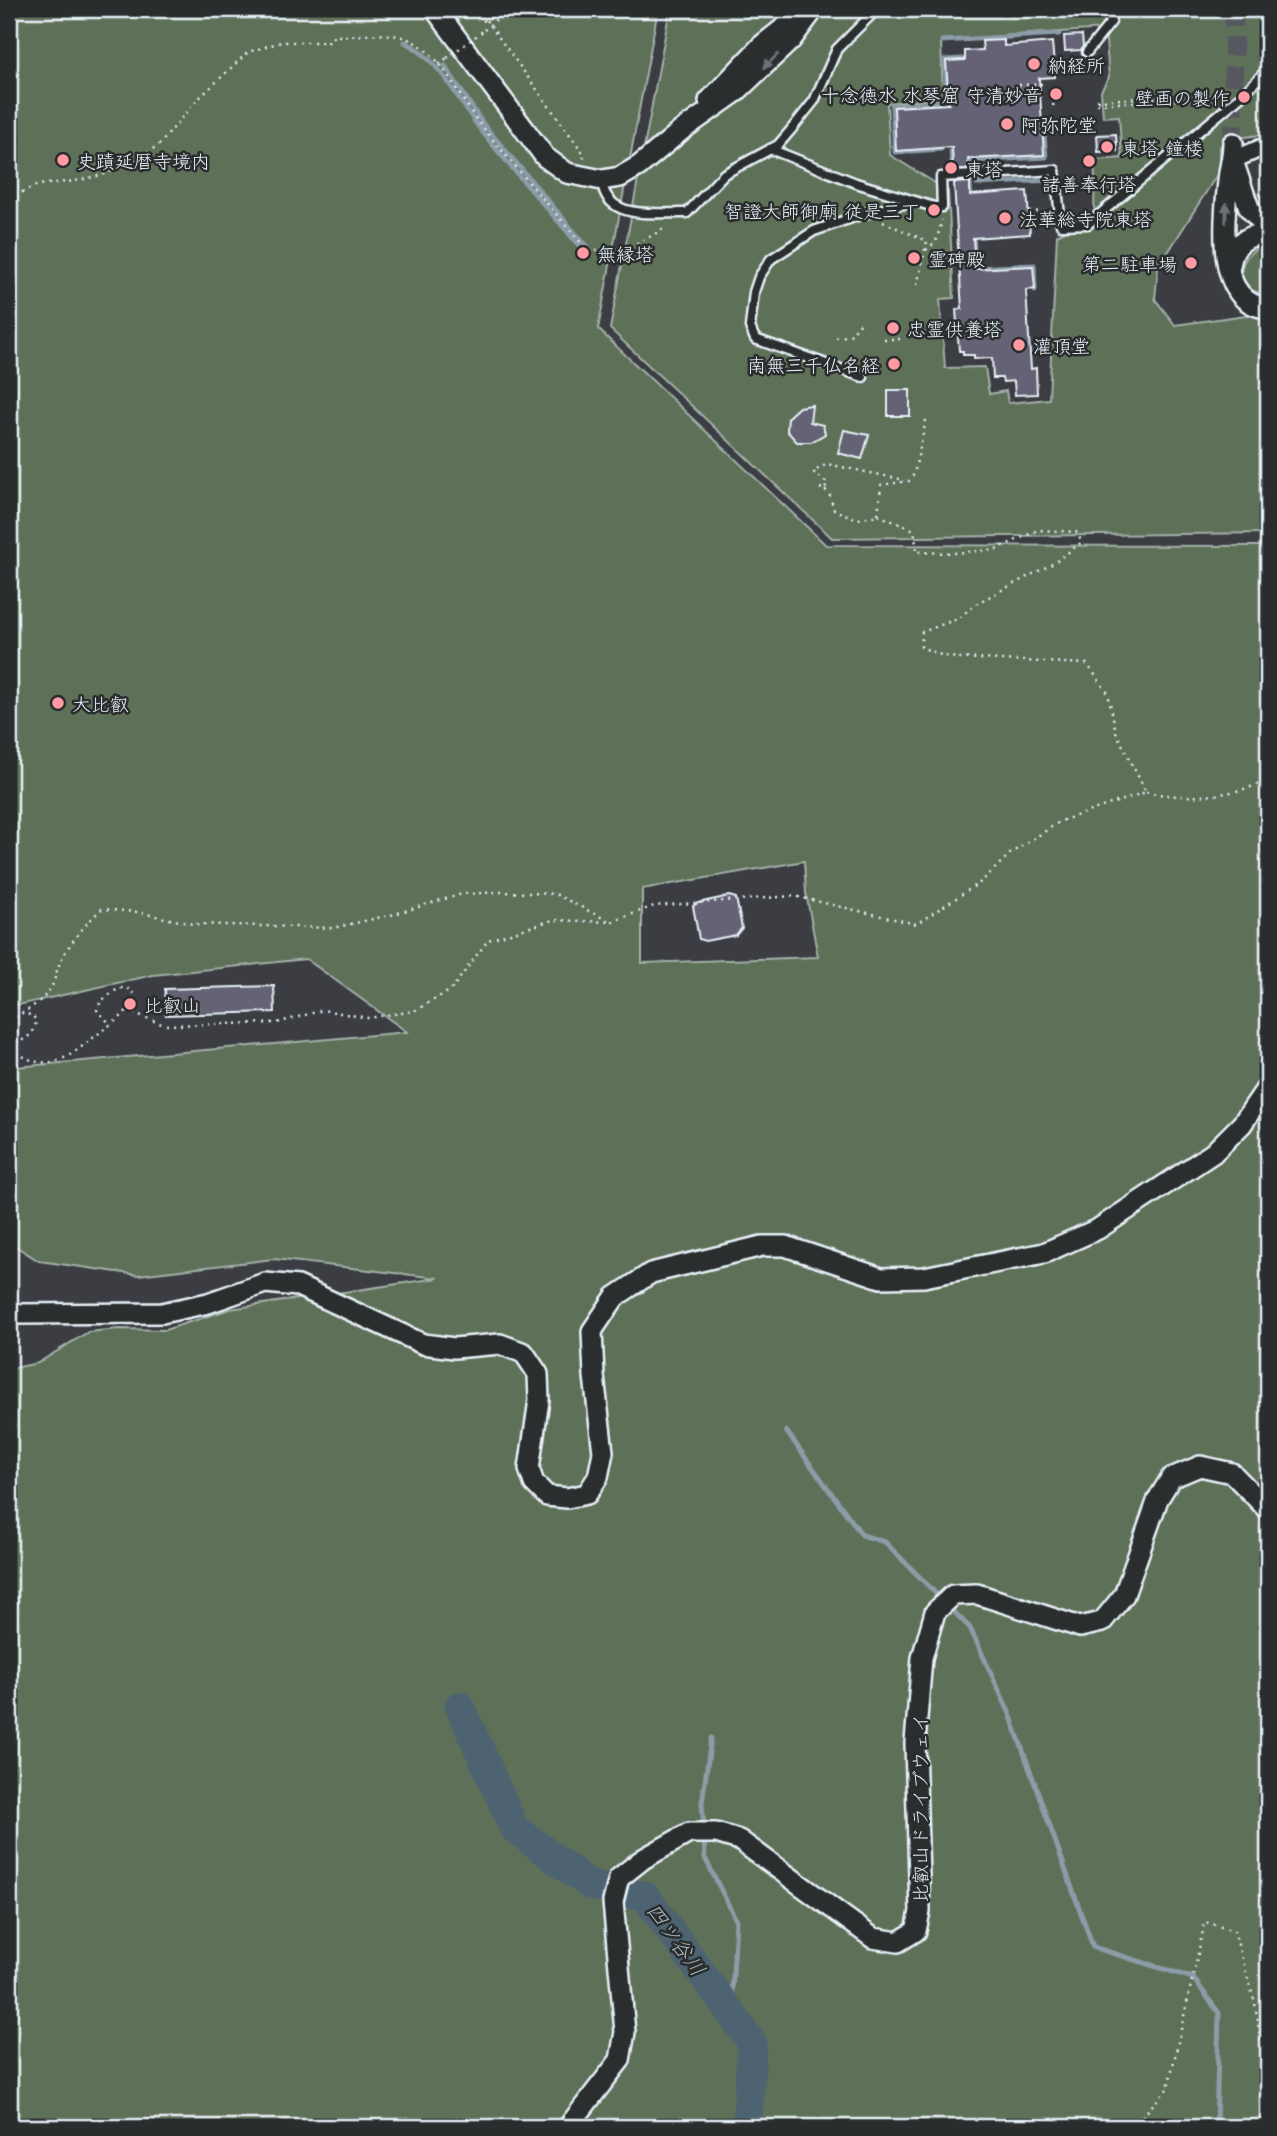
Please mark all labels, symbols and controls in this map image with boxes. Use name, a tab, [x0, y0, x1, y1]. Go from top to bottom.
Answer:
one-way arrow	[763, 52, 779, 69]
place label: 納経所	[1048, 52, 1105, 77]
marker: 納経所	[1026, 56, 1042, 72]
place label: 十念徳水 水琴窟 守清妙音	[821, 82, 1042, 107]
place label: 壁画の製作	[1135, 85, 1230, 110]
marker: 十念徳水 水琴窟 守清妙音	[1048, 86, 1064, 102]
marker: 壁画の製作	[1236, 89, 1252, 105]
place label: 阿弥陀堂	[1021, 112, 1097, 137]
marker: 阿弥陀堂	[999, 116, 1015, 132]
place label: 東塔 鐘楼	[1121, 135, 1203, 160]
marker: 東塔 鐘楼	[1099, 139, 1115, 155]
place label: 史蹟延暦寺境内	[77, 148, 210, 173]
marker: 史蹟延暦寺境内	[55, 152, 71, 168]
marker: 諸善奉行塔	[1081, 153, 1097, 169]
place label: 東塔	[965, 156, 1003, 181]
marker: 東塔	[943, 160, 959, 176]
place label: 諸善奉行塔	[1041, 171, 1137, 196]
place label: 智證大師御廟 従是三丁	[724, 198, 920, 223]
marker: 智證大師御廟 従是三丁	[926, 202, 942, 218]
one-way arrow	[1221, 202, 1232, 224]
place label: 法華総寺院東塔	[1019, 206, 1152, 231]
marker: 法華総寺院東塔	[997, 210, 1013, 226]
place label: 無縁塔	[597, 241, 654, 266]
marker: 無縁塔	[575, 245, 591, 261]
place label: 霊碑殿	[928, 246, 985, 271]
marker: 霊碑殿	[906, 250, 922, 266]
place label: 第二駐車場	[1082, 251, 1177, 276]
marker: 第二駐車場	[1183, 255, 1199, 271]
place label: 忠霊供養塔	[907, 316, 1002, 341]
marker: 忠霊供養塔	[885, 320, 901, 336]
place label: 灌頂堂	[1033, 333, 1090, 358]
marker: 灌頂堂	[1011, 337, 1027, 353]
place label: 南無三千仏名経	[747, 352, 880, 377]
marker: 南無三千仏名経	[886, 356, 902, 372]
place label: 大比叡	[72, 691, 129, 716]
marker: 大比叡	[50, 695, 66, 711]
place label: 比叡山	[144, 992, 201, 1017]
marker: 比叡山	[122, 996, 138, 1012]
street label: 比叡山ドライブウェイ	[907, 1713, 932, 1903]
water label: 四ツ谷川	[641, 1897, 713, 1981]

